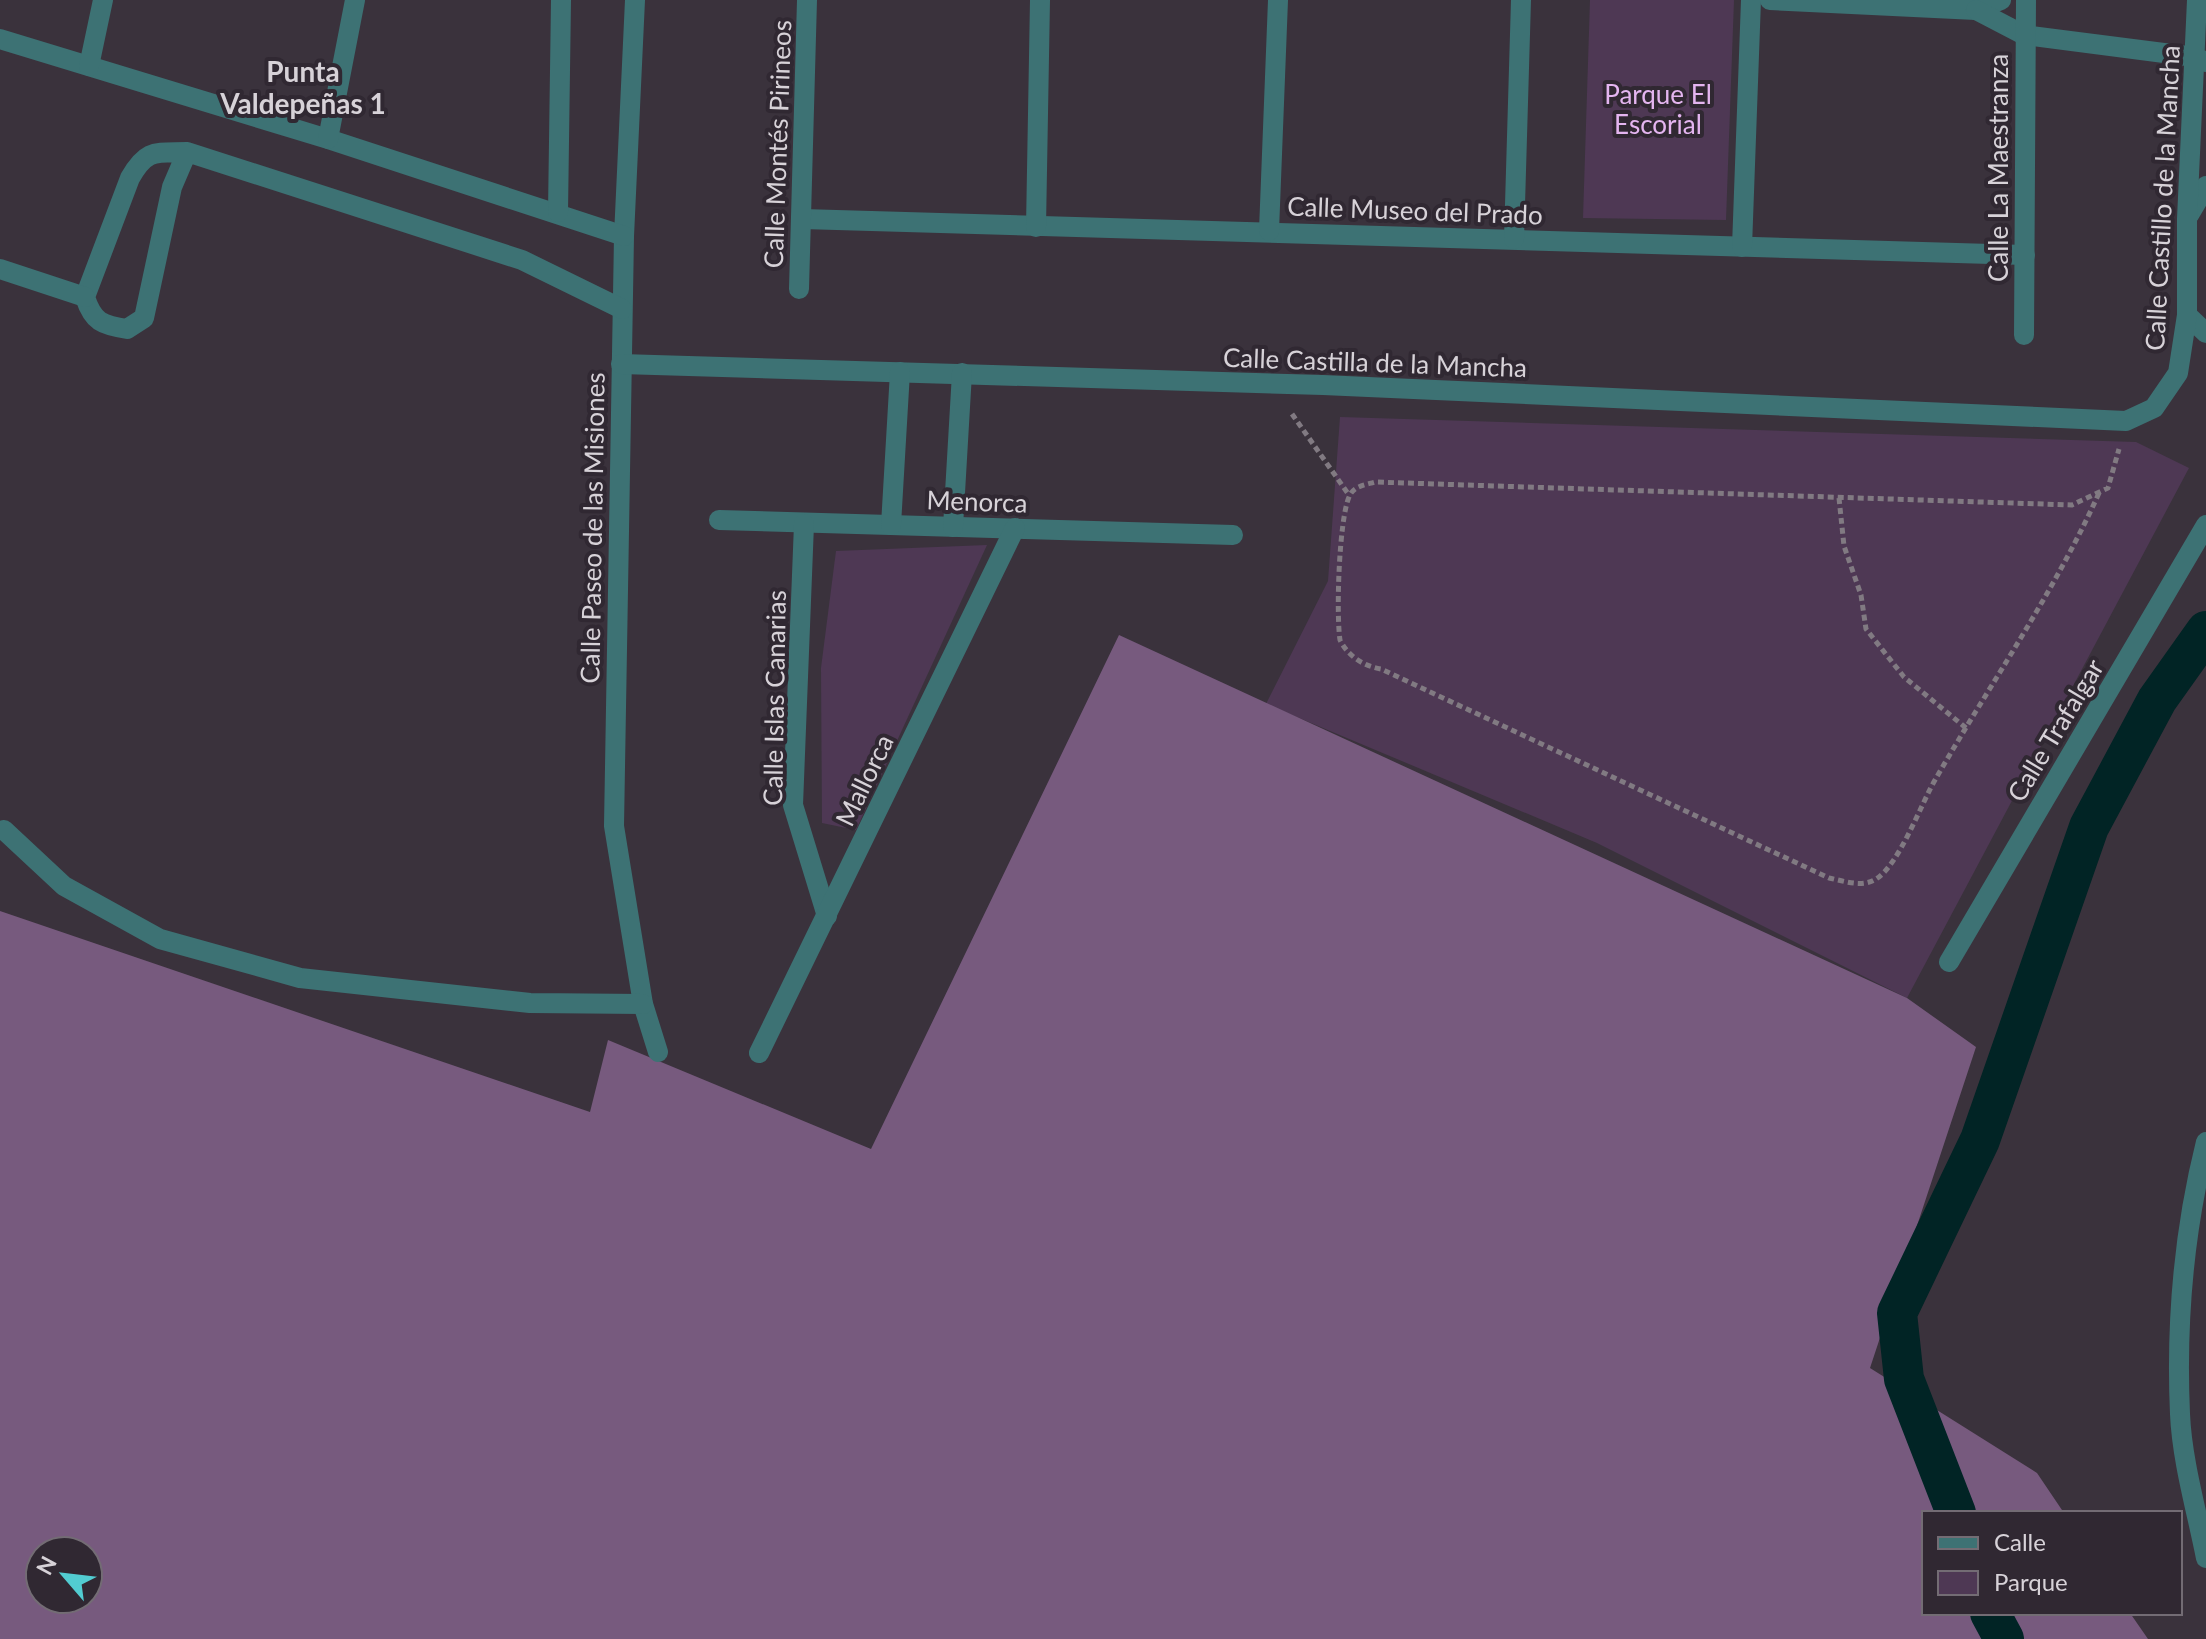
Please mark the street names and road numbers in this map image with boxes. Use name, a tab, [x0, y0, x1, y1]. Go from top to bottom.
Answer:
street label: Calle Montés Pirineos	[757, 19, 797, 269]
street label: Calle Castillo de la Mancha	[2138, 44, 2186, 352]
street label: Calle La Maestranza	[1982, 54, 2014, 282]
street label: Calle Museo del Prado	[1287, 190, 1543, 230]
street label: Calle Castilla de la Mancha	[1223, 341, 1527, 383]
street label: Calle Paseo de las Misiones	[573, 372, 611, 684]
street label: Menorca	[926, 483, 1028, 519]
street label: Calle Islas Canarias	[756, 590, 792, 806]
street label: Calle Trafalgar	[2000, 652, 2110, 807]
street label: Mallorca	[828, 729, 900, 831]

